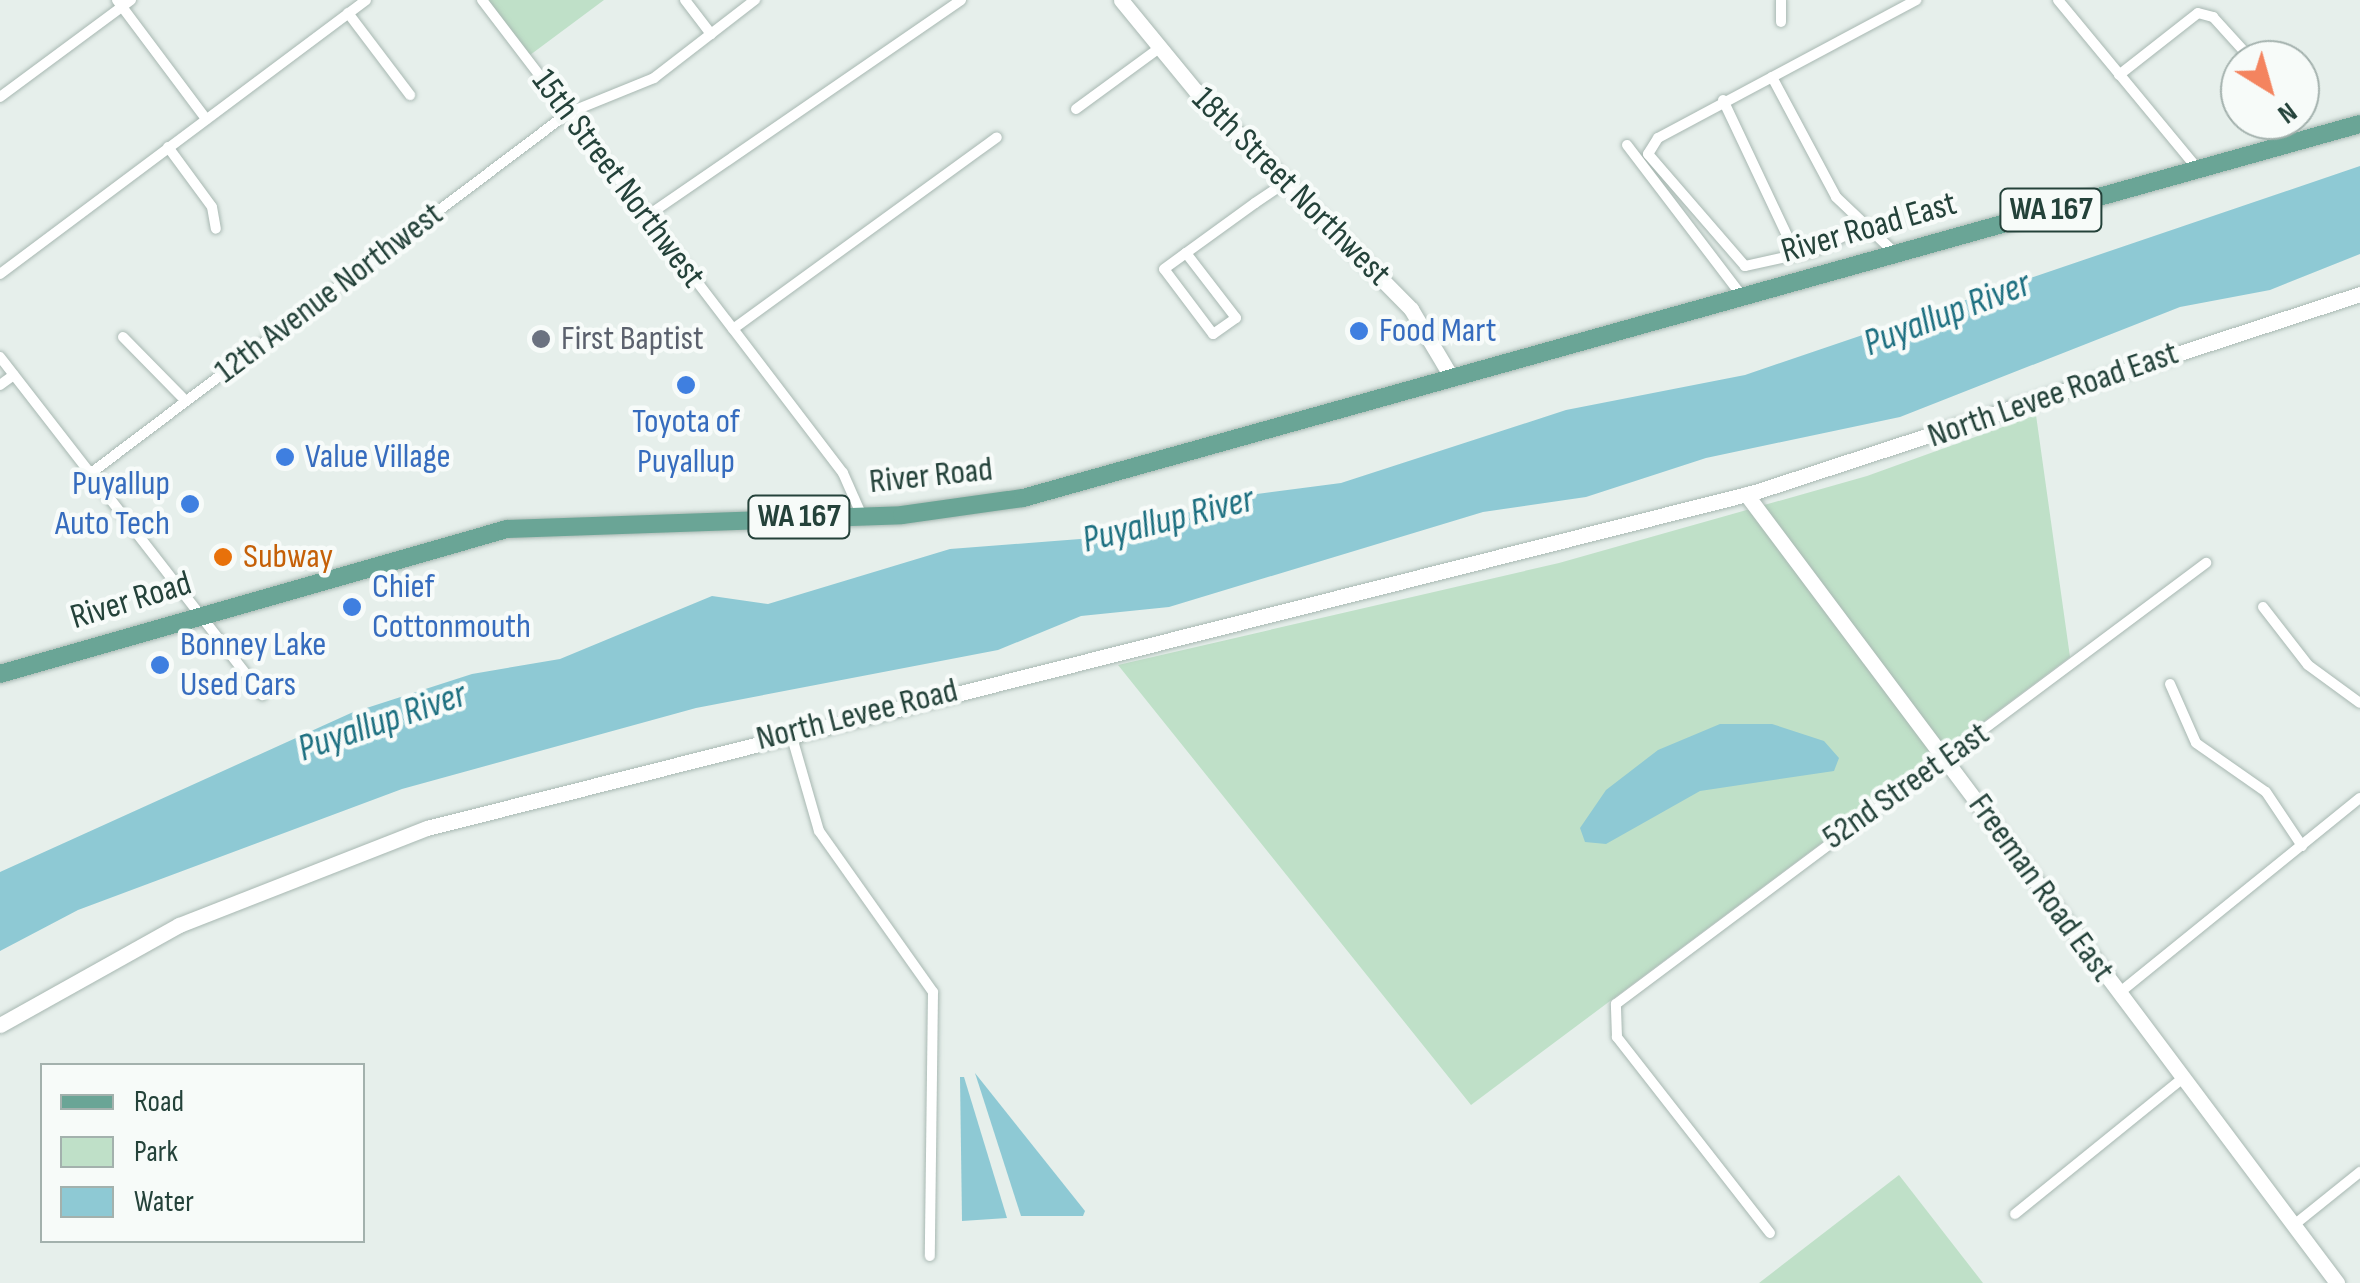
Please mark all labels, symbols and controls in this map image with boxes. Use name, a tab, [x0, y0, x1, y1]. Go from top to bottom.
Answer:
north arrow	[2220, 40, 2320, 140]
street label: 15th Street Northwest	[522, 62, 714, 296]
street label: 18th Street Northwest	[1183, 79, 1399, 295]
text: N	[2271, 95, 2303, 130]
street label: River Road East	[1777, 183, 1961, 273]
road number: WA 167	[1998, 183, 2104, 237]
street label: 12th Avenue Northwest	[207, 194, 451, 392]
water label: Puyallup River	[1857, 261, 2037, 367]
place label: Food Mart	[1379, 310, 1496, 352]
place label: First Baptist	[561, 318, 704, 360]
marker: Food Mart	[1348, 320, 1370, 342]
marker: First Baptist	[530, 328, 552, 350]
street label: North Levee Road East	[1922, 333, 2184, 457]
marker: Toyota of Puyallup	[675, 374, 697, 396]
place label: Toyota of Puyallup	[632, 401, 740, 483]
place label: Value Village	[305, 436, 451, 478]
marker: Value Village	[274, 446, 296, 468]
street label: River Road	[867, 449, 995, 503]
place label: Puyallup Auto Tech	[55, 463, 170, 545]
water label: Puyallup River	[1078, 477, 1258, 563]
road number: WA 167	[746, 490, 852, 544]
marker: Puyallup Auto Tech	[179, 493, 201, 515]
place label: Subway	[243, 536, 333, 578]
marker: Subway	[212, 546, 234, 568]
street label: River Road	[66, 563, 196, 639]
place label: Chief Cottonmouth	[372, 566, 531, 648]
marker: Chief Cottonmouth	[341, 596, 363, 618]
place label: Bonney Lake Used Cars	[180, 624, 326, 706]
marker: Bonney Lake Used Cars	[149, 654, 171, 676]
street label: North Levee Road	[752, 670, 962, 760]
water label: Puyallup River	[292, 672, 472, 772]
street label: 52nd Street East	[1815, 713, 1997, 859]
street label: Freeman Road East	[1959, 786, 2123, 990]
legend	[40, 1063, 365, 1243]
text: Road	[134, 1084, 184, 1120]
text: Park	[134, 1134, 178, 1170]
text: Water	[134, 1184, 194, 1220]

